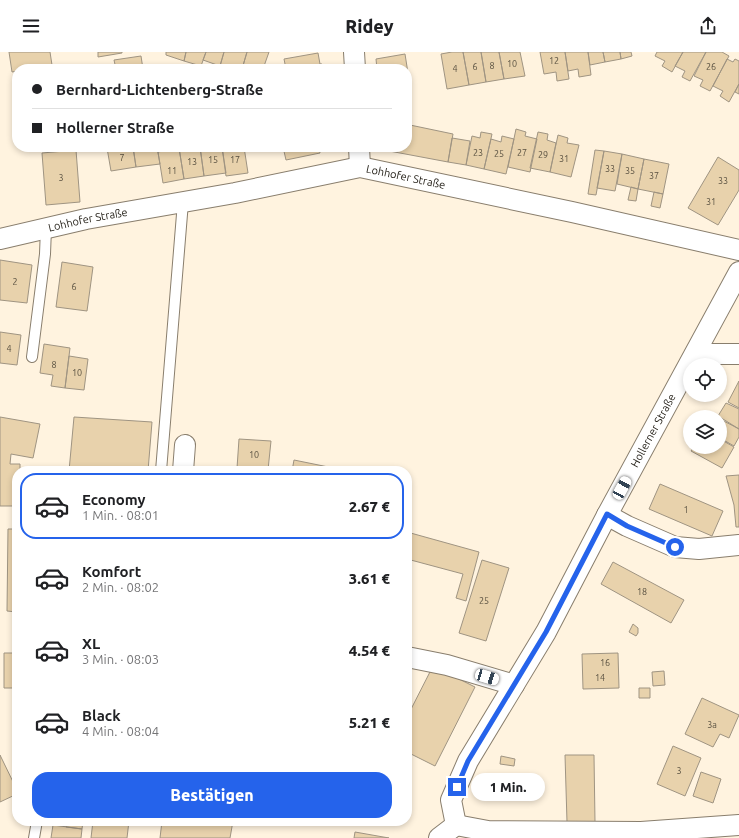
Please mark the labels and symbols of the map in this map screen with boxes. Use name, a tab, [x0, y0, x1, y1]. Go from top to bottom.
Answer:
house number: 12	[549, 56, 559, 66]
house number: 10	[507, 59, 517, 69]
house number: 8	[489, 61, 495, 71]
house number: 6	[472, 62, 478, 72]
house number: 26	[706, 62, 716, 72]
house number: 4	[452, 64, 458, 74]
house number: 23	[473, 148, 483, 158]
house number: 27	[517, 148, 527, 158]
house number: 25	[494, 149, 504, 159]
house number: 29	[538, 150, 548, 160]
house number: 7	[119, 153, 125, 163]
house number: 31	[559, 154, 569, 164]
house number: 15	[208, 155, 218, 165]
house number: 17	[230, 155, 240, 165]
house number: 13	[187, 157, 197, 167]
street label: Lohhofer Straße	[365, 162, 446, 191]
house number: 33	[605, 164, 615, 174]
house number: 11	[167, 166, 177, 176]
house number: 35	[625, 166, 635, 176]
house number: 37	[649, 171, 659, 181]
house number: 3	[58, 173, 64, 183]
house number: 33	[718, 176, 728, 186]
house number: 31	[706, 197, 716, 207]
street label: Lohhofer Straße	[47, 206, 128, 234]
house number: 2	[12, 277, 18, 287]
house number: 6	[71, 282, 77, 292]
house number: 4	[6, 344, 12, 354]
house number: 8	[51, 360, 57, 370]
house number: 10	[72, 368, 82, 378]
street label: Hollerner Straße	[628, 392, 678, 469]
house number: 10	[249, 450, 259, 460]
car	[611, 475, 633, 501]
house number: 1	[683, 505, 689, 515]
route start	[666, 538, 684, 556]
house number: 18	[637, 587, 647, 597]
house number: 25	[479, 596, 489, 606]
house number: 16	[600, 658, 610, 668]
car	[474, 668, 500, 686]
house number: 14	[595, 673, 605, 683]
house number: 3a	[707, 720, 717, 730]
house number: 3	[676, 766, 682, 776]
callout: 1 Min.	[471, 773, 545, 801]
route end	[448, 778, 466, 796]

